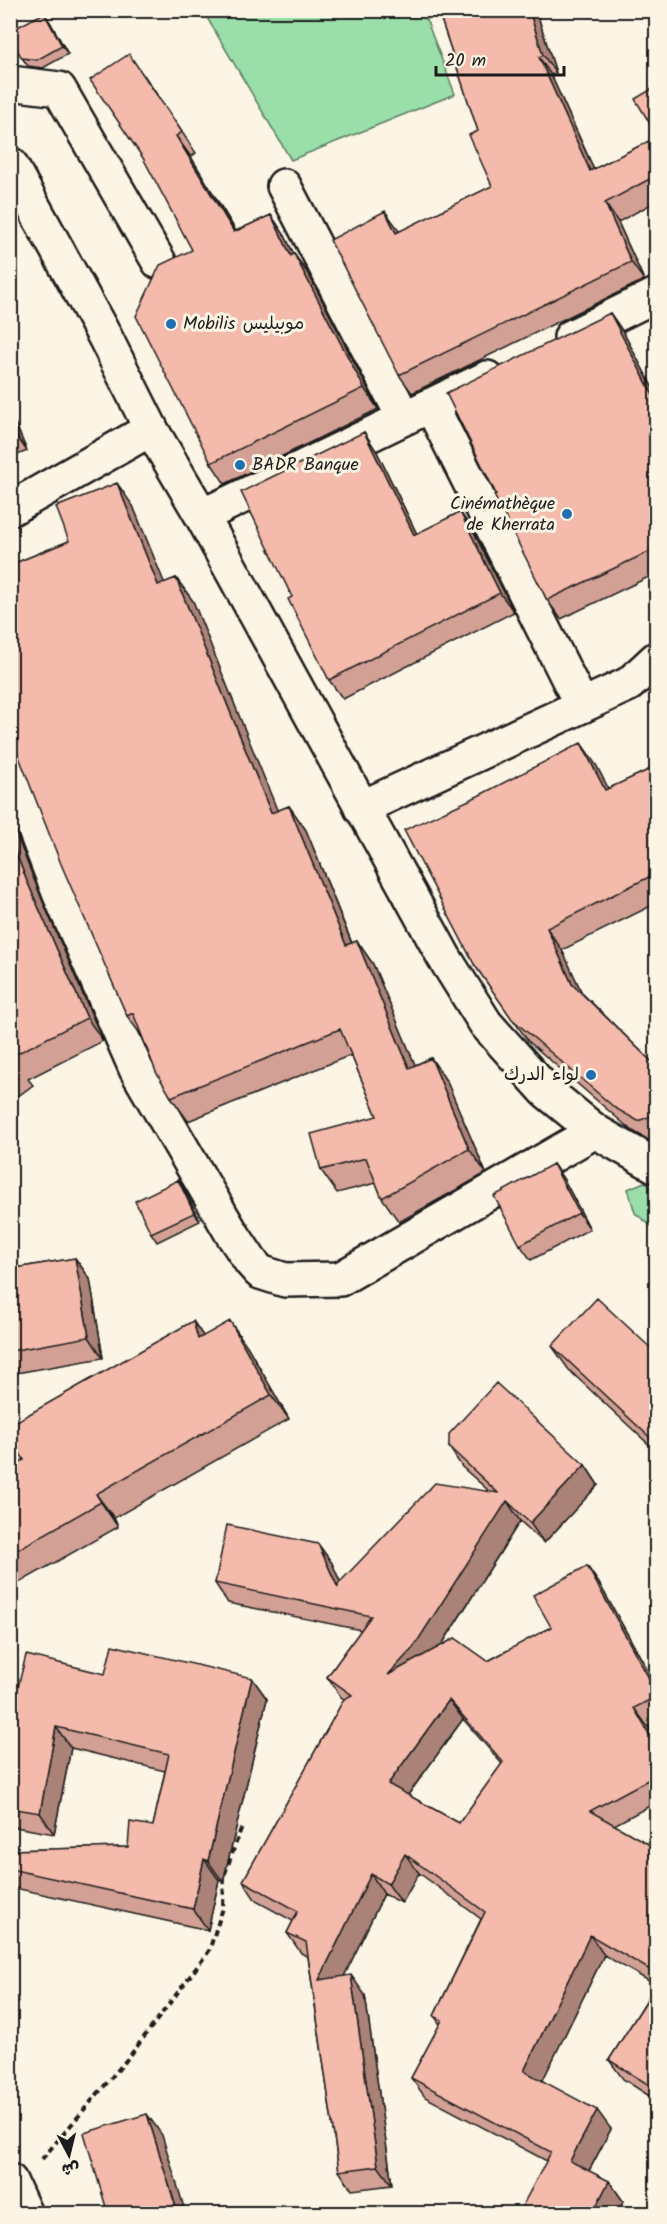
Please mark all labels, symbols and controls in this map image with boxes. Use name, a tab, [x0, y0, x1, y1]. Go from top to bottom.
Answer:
scale bar	[436, 39, 564, 77]
text: 20 m	[445, 47, 486, 76]
place label: Mobilis موبيليس	[183, 310, 304, 339]
marker: Mobilis موبيليس	[164, 317, 178, 331]
place label: BADR Banque	[252, 451, 359, 480]
marker: BADR Banque	[233, 458, 247, 472]
place label: Cinémathèque de Kherrata	[450, 490, 555, 540]
marker: Cinémathèque de Kherrata	[560, 507, 574, 521]
place label: لواء الدرك	[504, 1061, 579, 1090]
marker: لواء الدرك	[584, 1068, 598, 1082]
north arrow	[39, 2125, 99, 2185]
text: ش	[60, 2155, 81, 2182]

